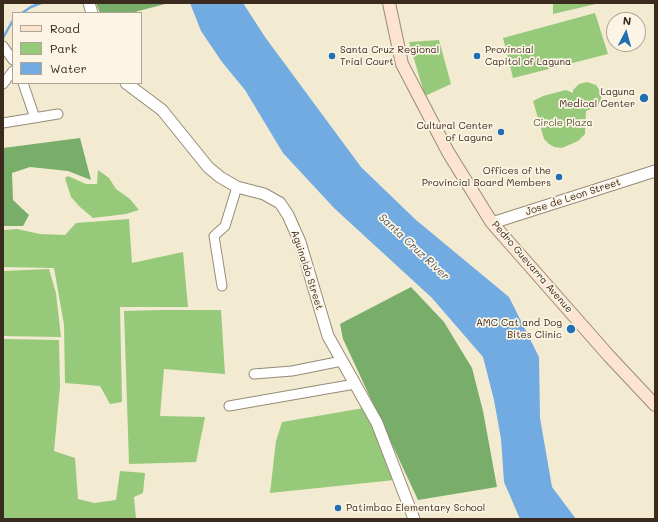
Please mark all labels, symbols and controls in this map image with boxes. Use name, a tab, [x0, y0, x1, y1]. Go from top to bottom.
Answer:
legend	[12, 12, 142, 84]
north arrow	[606, 12, 646, 52]
text: N	[622, 13, 632, 28]
text: Road	[50, 20, 80, 36]
text: Park	[50, 40, 77, 56]
place label: Santa Cruz Regional Trial Court	[340, 44, 439, 68]
place label: Provincial Capitol of Laguna	[485, 44, 571, 68]
marker: Santa Cruz Regional Trial Court	[327, 51, 337, 61]
marker: Provincial Capitol of Laguna	[472, 51, 482, 61]
text: Water	[50, 60, 87, 76]
place label: Laguna Medical Center	[559, 86, 635, 110]
marker: Laguna Medical Center	[638, 92, 650, 104]
park label: Circle Plaza	[533, 117, 593, 129]
place label: Cultural Center of Laguna	[417, 120, 493, 144]
marker: Cultural Center of Laguna	[496, 127, 506, 137]
place label: Offices of the Provincial Board Members	[422, 165, 551, 188]
marker: Offices of the Provincial Board Members	[554, 172, 564, 182]
street label: Jose de Leon Street	[524, 176, 622, 218]
water label: Santa Cruz River	[376, 211, 452, 283]
street label: Pedro Guevarra Avenue	[489, 219, 575, 315]
street label: Aguinaldo Street	[288, 229, 326, 311]
place label: AMC Cat and Dog Bites Clinic	[476, 317, 562, 340]
marker: AMC Cat and Dog Bites Clinic	[565, 323, 577, 335]
place label: Patimbao Elementary School	[346, 502, 485, 514]
marker: Patimbao Elementary School	[333, 503, 343, 513]

